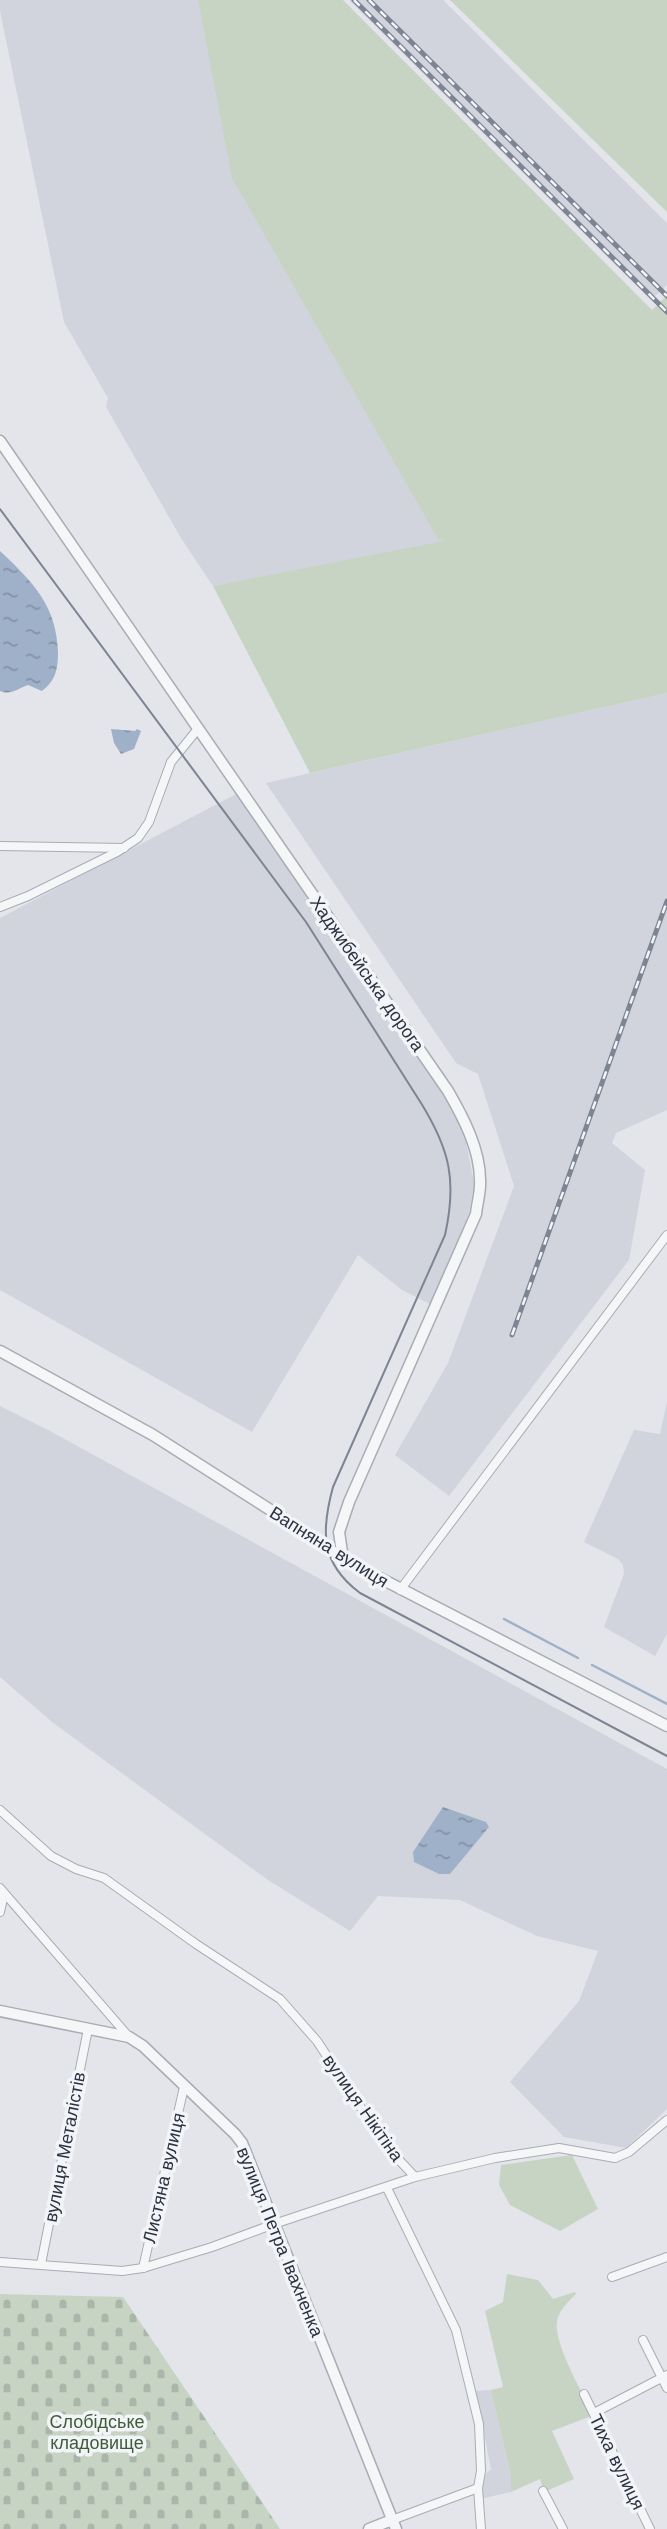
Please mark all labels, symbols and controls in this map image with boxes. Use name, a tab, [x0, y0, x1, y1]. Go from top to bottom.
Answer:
street label: Хаджибейська дорога	[306, 892, 429, 1056]
street label: Вапняна вулиця	[266, 1502, 392, 1591]
street label: вулиця Нікітіна	[319, 2050, 409, 2166]
street label: вулиця Металістів	[40, 2070, 89, 2224]
street label: Листяна вулиця	[138, 2111, 189, 2245]
street label: вулиця Петра Івахненка	[233, 2144, 329, 2341]
park label: Слобідське кладовище	[50, 2411, 145, 2453]
street label: Тиха вулиця	[585, 2411, 650, 2513]

